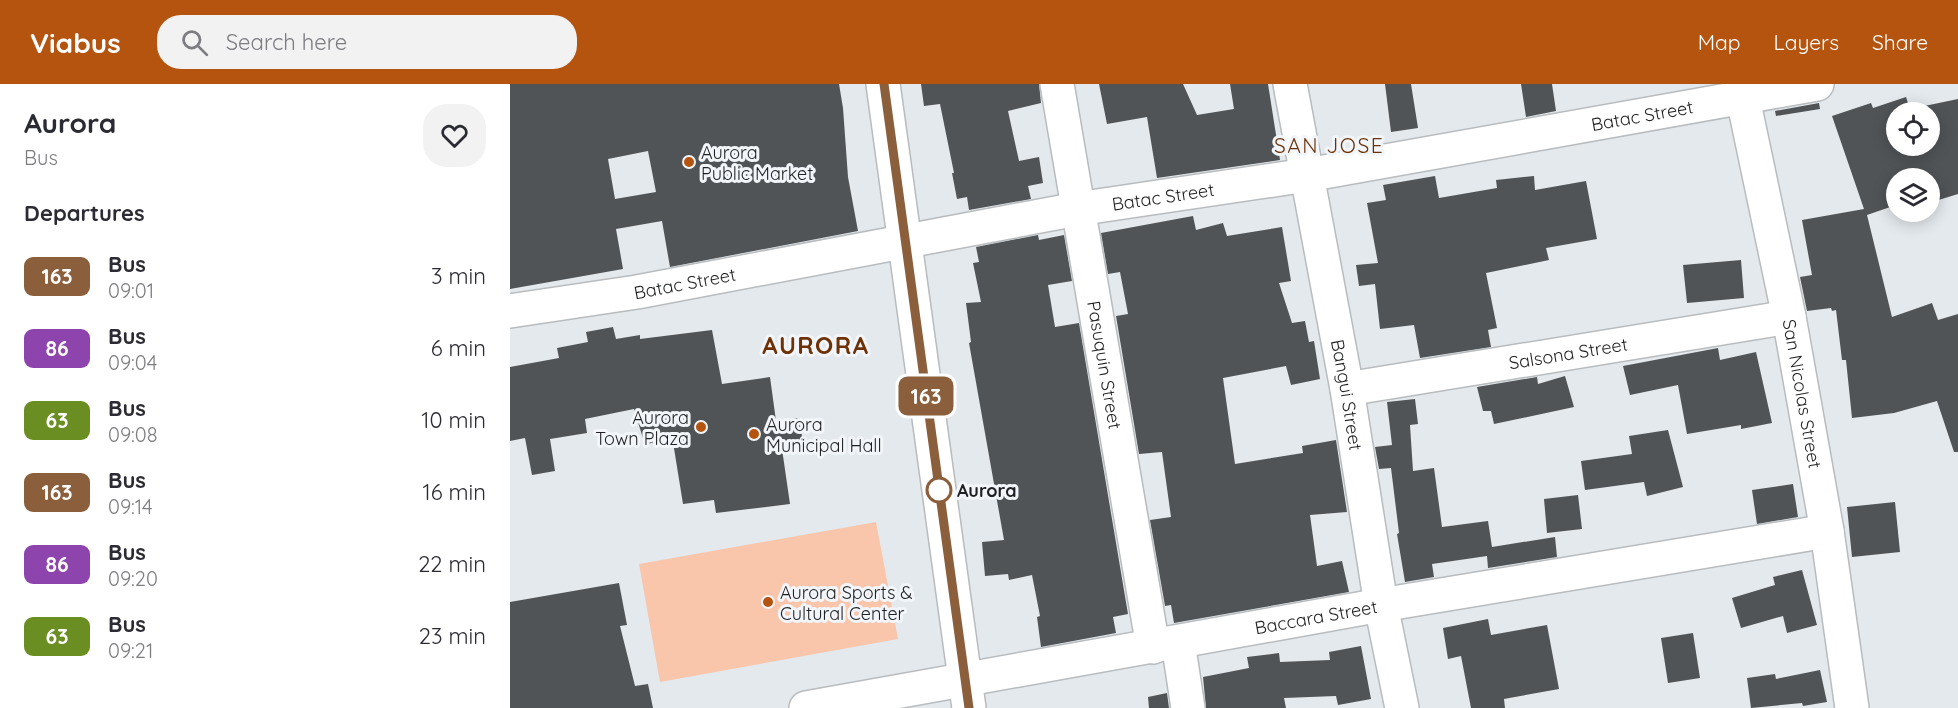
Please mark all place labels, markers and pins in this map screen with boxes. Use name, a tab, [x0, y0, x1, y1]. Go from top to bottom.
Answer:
place label: Aurora Public Market	[701, 141, 813, 185]
marker: Aurora Public Market	[682, 155, 696, 169]
place label: Aurora Town Plaza	[595, 406, 689, 450]
place label: Aurora Municipal Hall	[766, 413, 882, 457]
marker: Aurora Town Plaza	[694, 420, 708, 434]
marker: Aurora Municipal Hall	[747, 427, 761, 441]
marker: Aurora	[926, 477, 952, 503]
place label: Aurora	[957, 479, 1016, 502]
place label: Aurora Sports & Cultural Center	[780, 581, 913, 625]
marker: Aurora Sports & Cultural Center	[761, 595, 775, 609]

